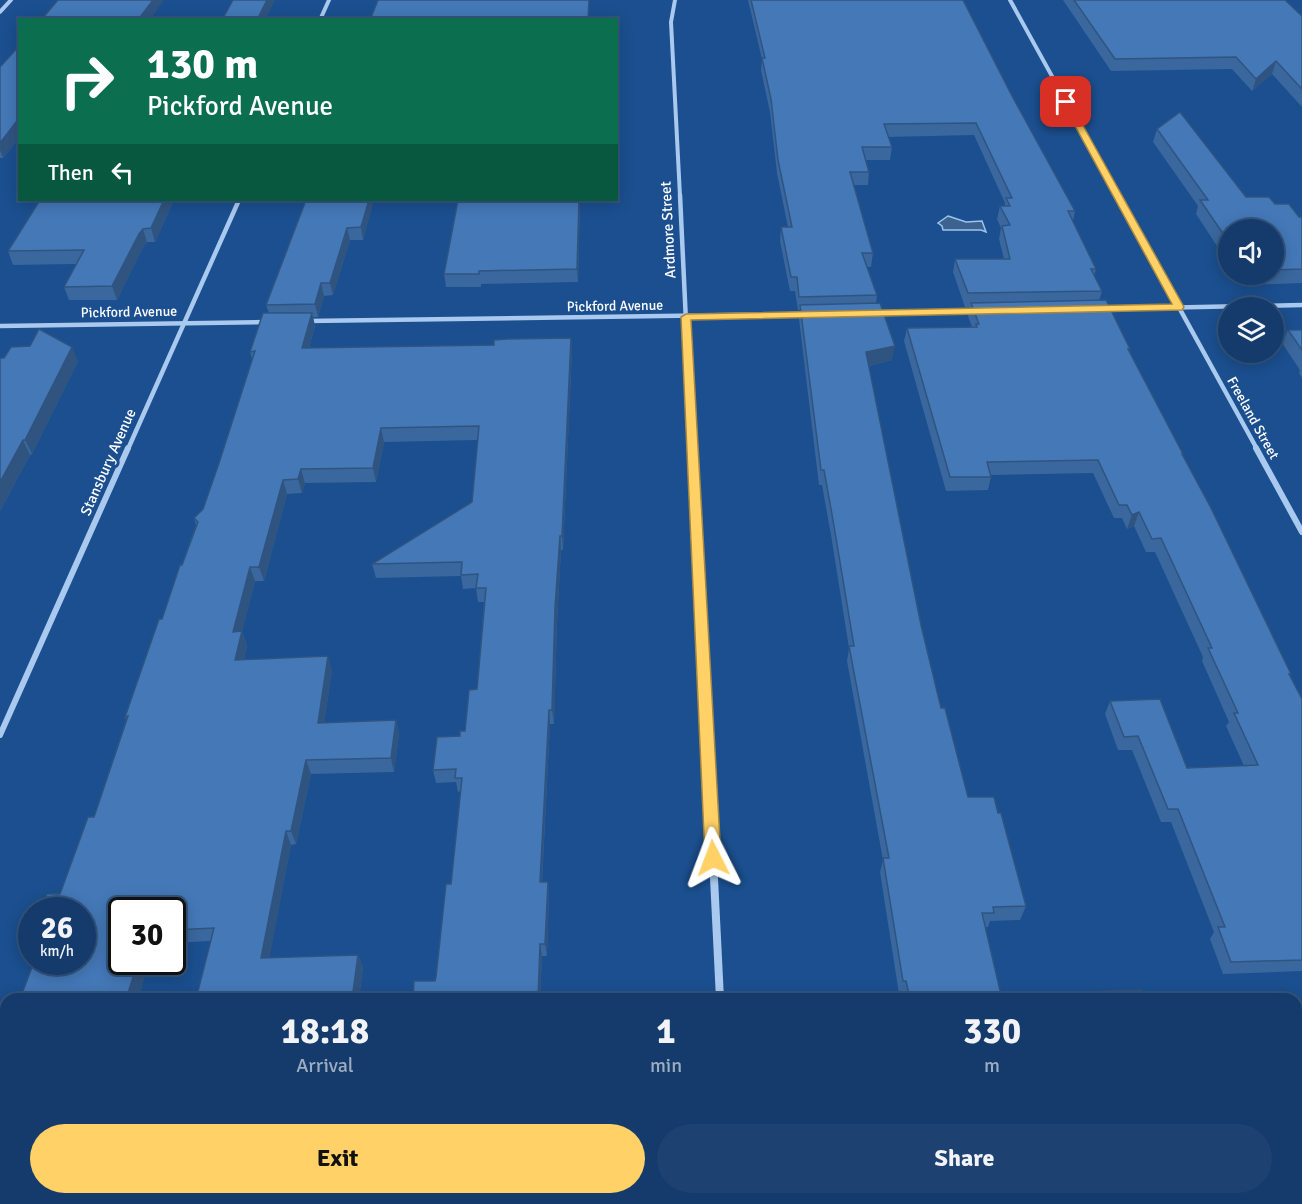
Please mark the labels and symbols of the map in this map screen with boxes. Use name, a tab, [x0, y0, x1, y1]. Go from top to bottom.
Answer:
pin	[1040, 76, 1091, 127]
street label: Ardmore Street	[656, 181, 680, 279]
street label: Pickford Avenue	[567, 297, 663, 315]
street label: Pickford Avenue	[81, 303, 177, 321]
street label: Freeland Street	[1223, 374, 1283, 462]
street label: Stansbury Avenue	[76, 406, 140, 518]
position arrow	[681, 826, 745, 890]
speed limit sign: 30	[108, 897, 186, 975]

